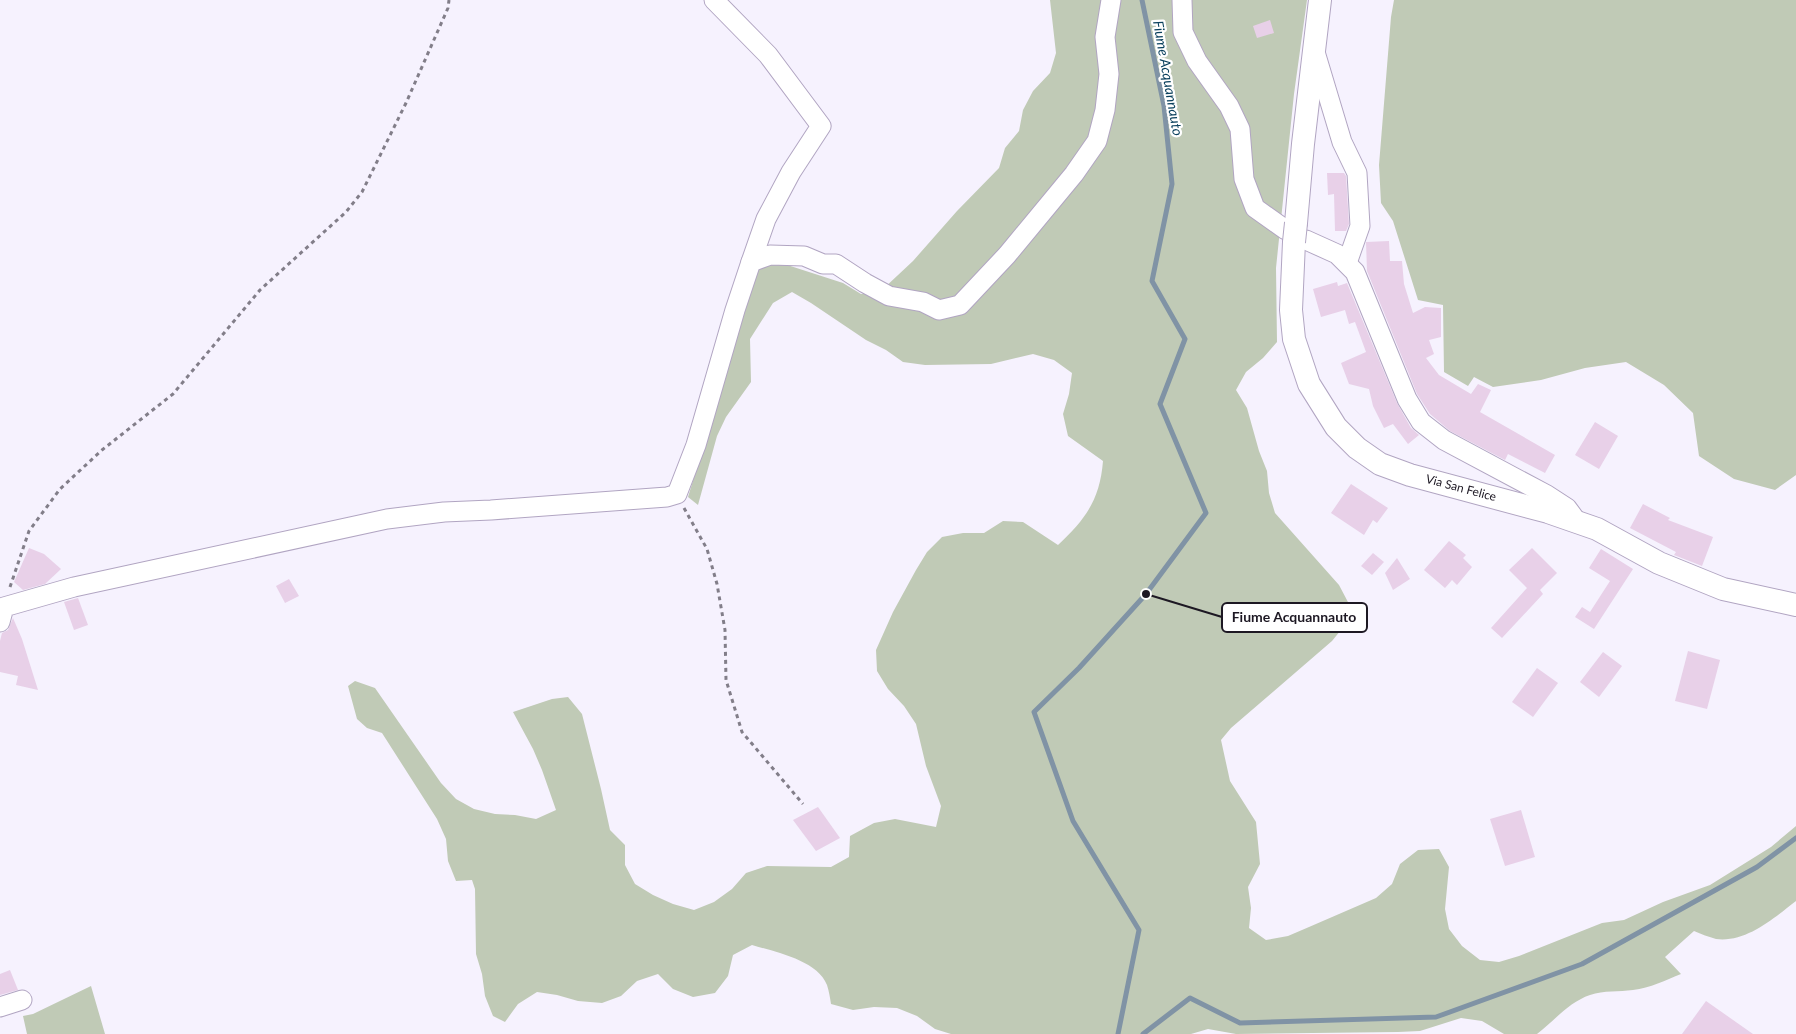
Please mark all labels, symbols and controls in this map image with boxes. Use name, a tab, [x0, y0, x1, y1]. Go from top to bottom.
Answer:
water label: Fiume Acquannauto	[1150, 19, 1187, 137]
street label: Via San Felice	[1424, 471, 1498, 504]
callout: Fiume Acquannauto	[1222, 603, 1367, 632]
text: Fiume Acquannauto	[1232, 608, 1356, 625]

